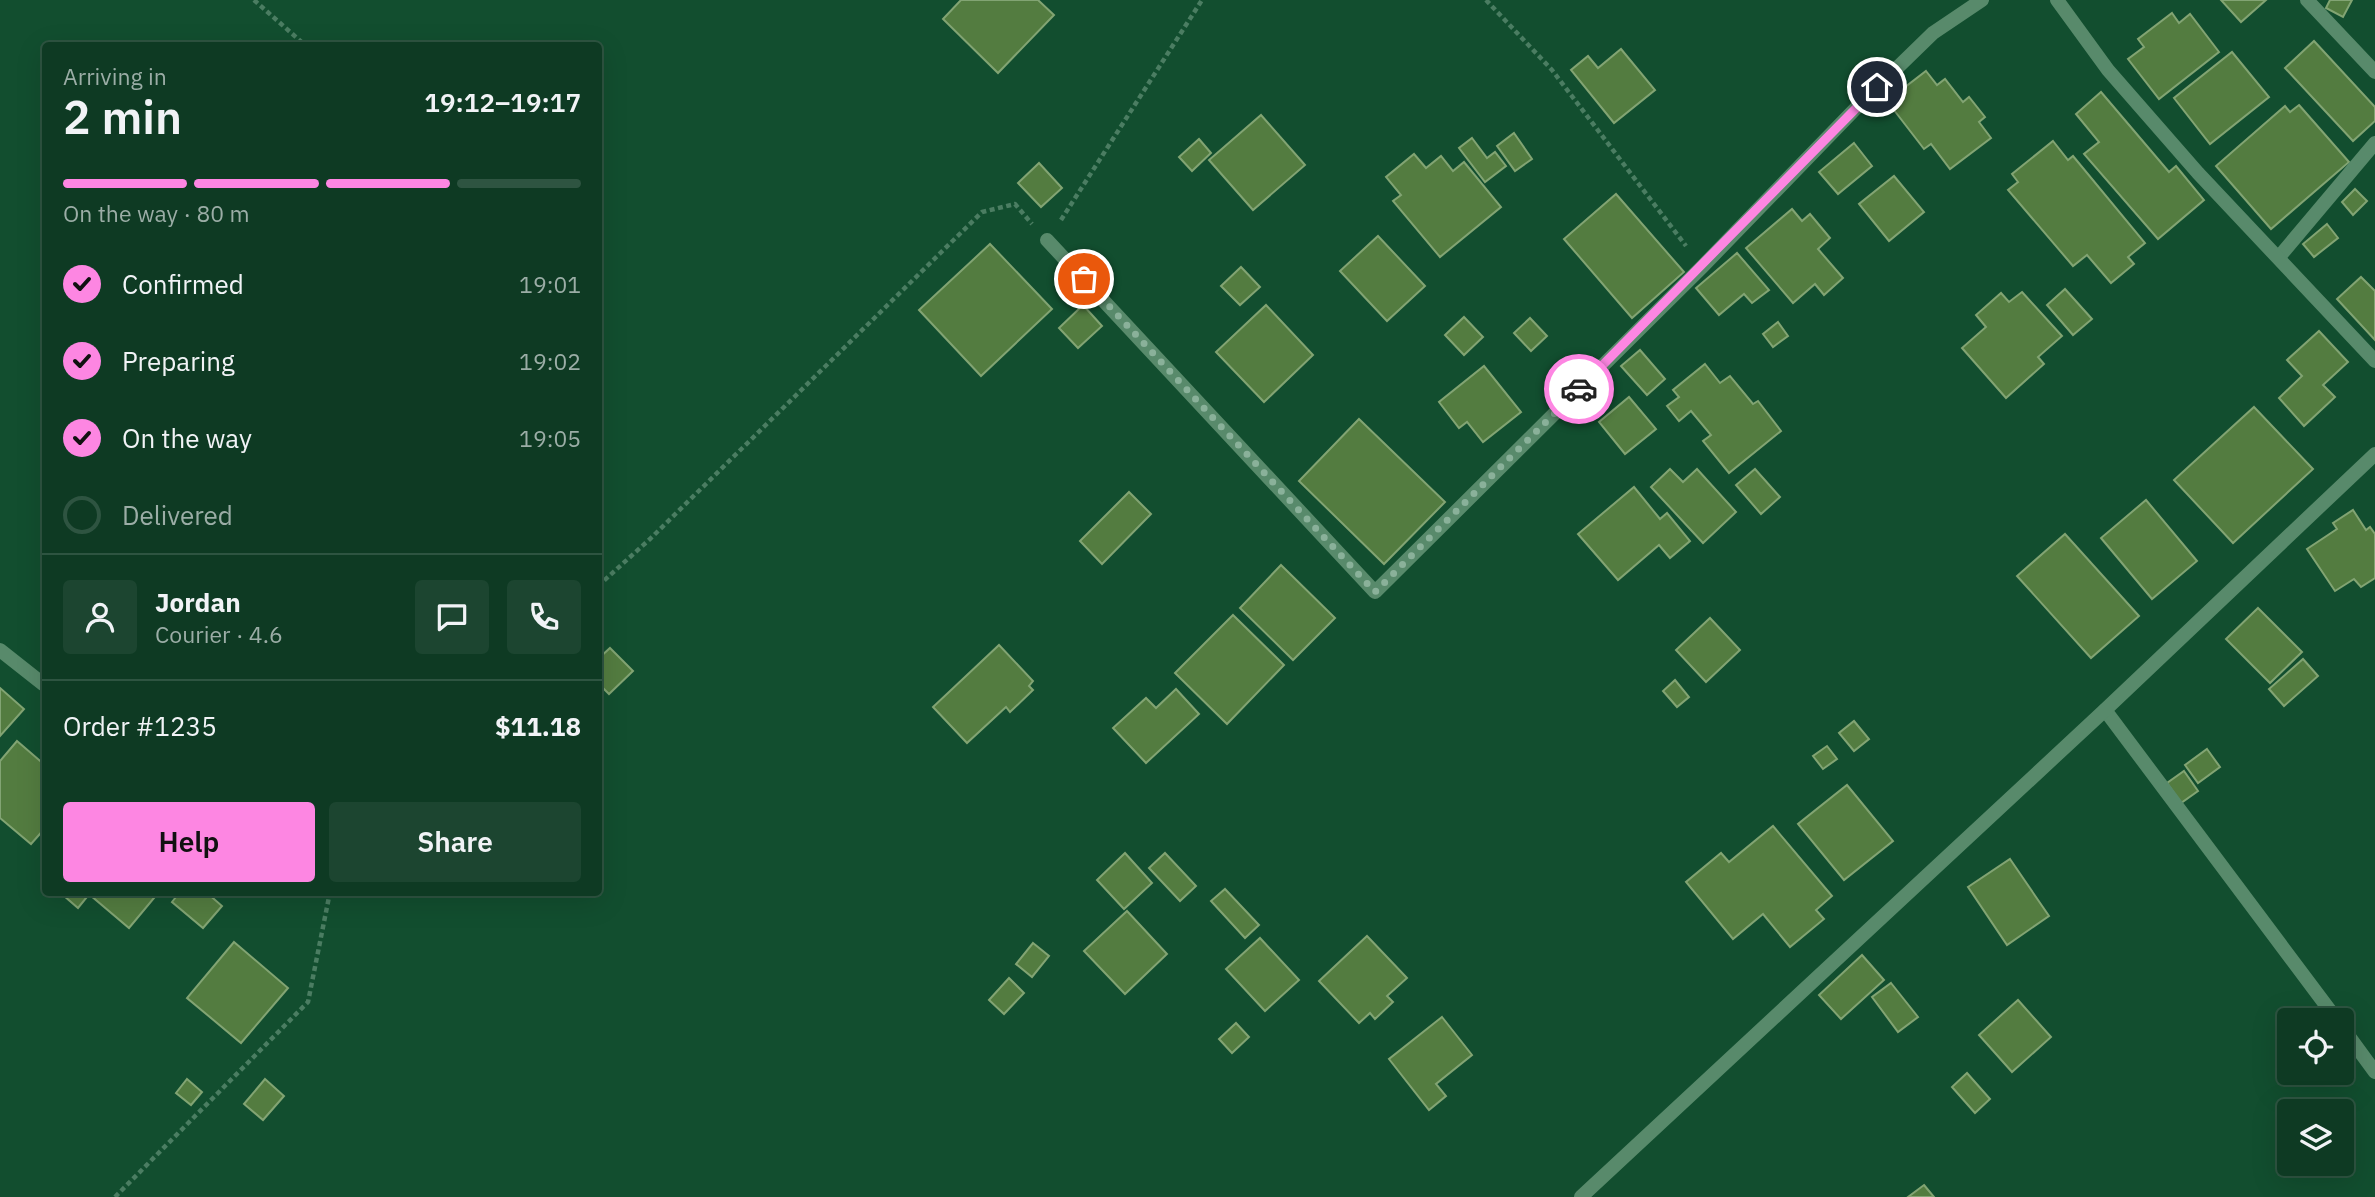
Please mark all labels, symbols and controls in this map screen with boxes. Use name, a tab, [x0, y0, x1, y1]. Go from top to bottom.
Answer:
pin	[1847, 57, 1907, 117]
text: Arriving in	[63, 61, 167, 91]
icon: home	[1858, 68, 1896, 106]
text: 19:12–19:17	[424, 85, 581, 119]
text: 2 min	[63, 87, 182, 147]
text: On the way · 80 m	[63, 198, 250, 228]
pin	[1054, 249, 1114, 309]
icon: bag	[1065, 260, 1103, 298]
icon: check	[63, 265, 101, 303]
text: Confirmed	[122, 267, 244, 301]
text: 19:01	[519, 269, 581, 299]
icon: check	[63, 342, 101, 380]
text: Preparing	[122, 344, 235, 378]
text: 19:02	[519, 346, 581, 376]
courier	[1544, 354, 1614, 424]
icon: car	[1560, 370, 1598, 408]
icon: check	[63, 419, 101, 457]
text: On the way	[122, 421, 252, 455]
text: 19:05	[519, 423, 581, 453]
text: Delivered	[122, 498, 233, 532]
button: person	[63, 580, 137, 654]
button: chat	[415, 580, 489, 654]
button: phone	[507, 580, 581, 654]
text: Jordan	[155, 585, 241, 619]
text: Courier · 4.6	[155, 619, 283, 649]
text: Order #1235	[63, 709, 217, 743]
text: $11.18	[495, 709, 581, 743]
button: Help	[63, 802, 315, 882]
button: Share	[329, 802, 581, 882]
map controls	[2277, 1008, 2354, 1176]
button: locate	[2277, 1008, 2354, 1085]
button: layers	[2277, 1099, 2354, 1176]

